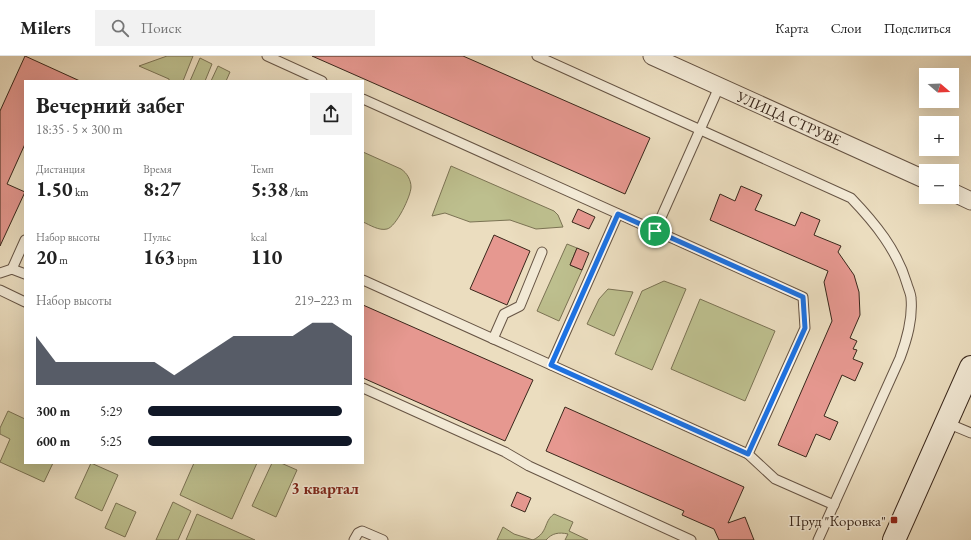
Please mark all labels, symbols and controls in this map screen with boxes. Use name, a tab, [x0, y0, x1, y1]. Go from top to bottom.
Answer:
search box	[95, 10, 375, 46]
text: Milers	[20, 15, 71, 40]
icon: search	[109, 17, 131, 39]
text: Поиск	[141, 18, 182, 37]
text: Карта	[775, 19, 809, 37]
text: Слои	[831, 19, 862, 37]
text: Поделиться	[884, 19, 951, 37]
north arrow	[919, 68, 959, 108]
map controls	[919, 68, 959, 204]
street label: УЛИЦА СТРУВЕ	[733, 86, 845, 150]
text: Вечерний забег	[36, 91, 184, 120]
button: share	[310, 93, 352, 135]
button: +	[919, 116, 959, 156]
text: 18:35 · 5 × 300 m	[36, 121, 123, 138]
text: Дистанция	[36, 162, 85, 176]
text: Время	[143, 162, 172, 176]
text: Темп	[251, 162, 274, 176]
button: −	[919, 164, 959, 204]
text: 1.50	[36, 176, 73, 202]
text: 8:27	[143, 176, 181, 202]
text: 5:38	[251, 176, 288, 202]
text: km	[73, 185, 89, 199]
text: /km	[288, 185, 308, 199]
pin	[638, 214, 672, 248]
icon: arrive	[644, 220, 666, 242]
text: Набор высоты	[36, 230, 100, 244]
text: Пульс	[143, 230, 171, 244]
text: kcal	[251, 230, 267, 244]
text: 20	[36, 244, 57, 270]
text: 163	[143, 244, 175, 270]
text: 110	[251, 244, 282, 270]
text: m	[57, 253, 68, 267]
text: bpm	[175, 253, 197, 267]
text: Набор высоты	[36, 292, 112, 309]
text: 219–223 m	[295, 292, 352, 309]
text: 300 m	[36, 403, 70, 420]
text: 5:29	[100, 403, 122, 420]
text: 600 m	[36, 433, 70, 450]
text: 5:25	[100, 433, 122, 450]
district label: 3 квартал	[291, 478, 359, 499]
place label: Пруд "Коровка"	[789, 511, 886, 530]
marker: Пруд "Коровка"	[889, 515, 899, 525]

